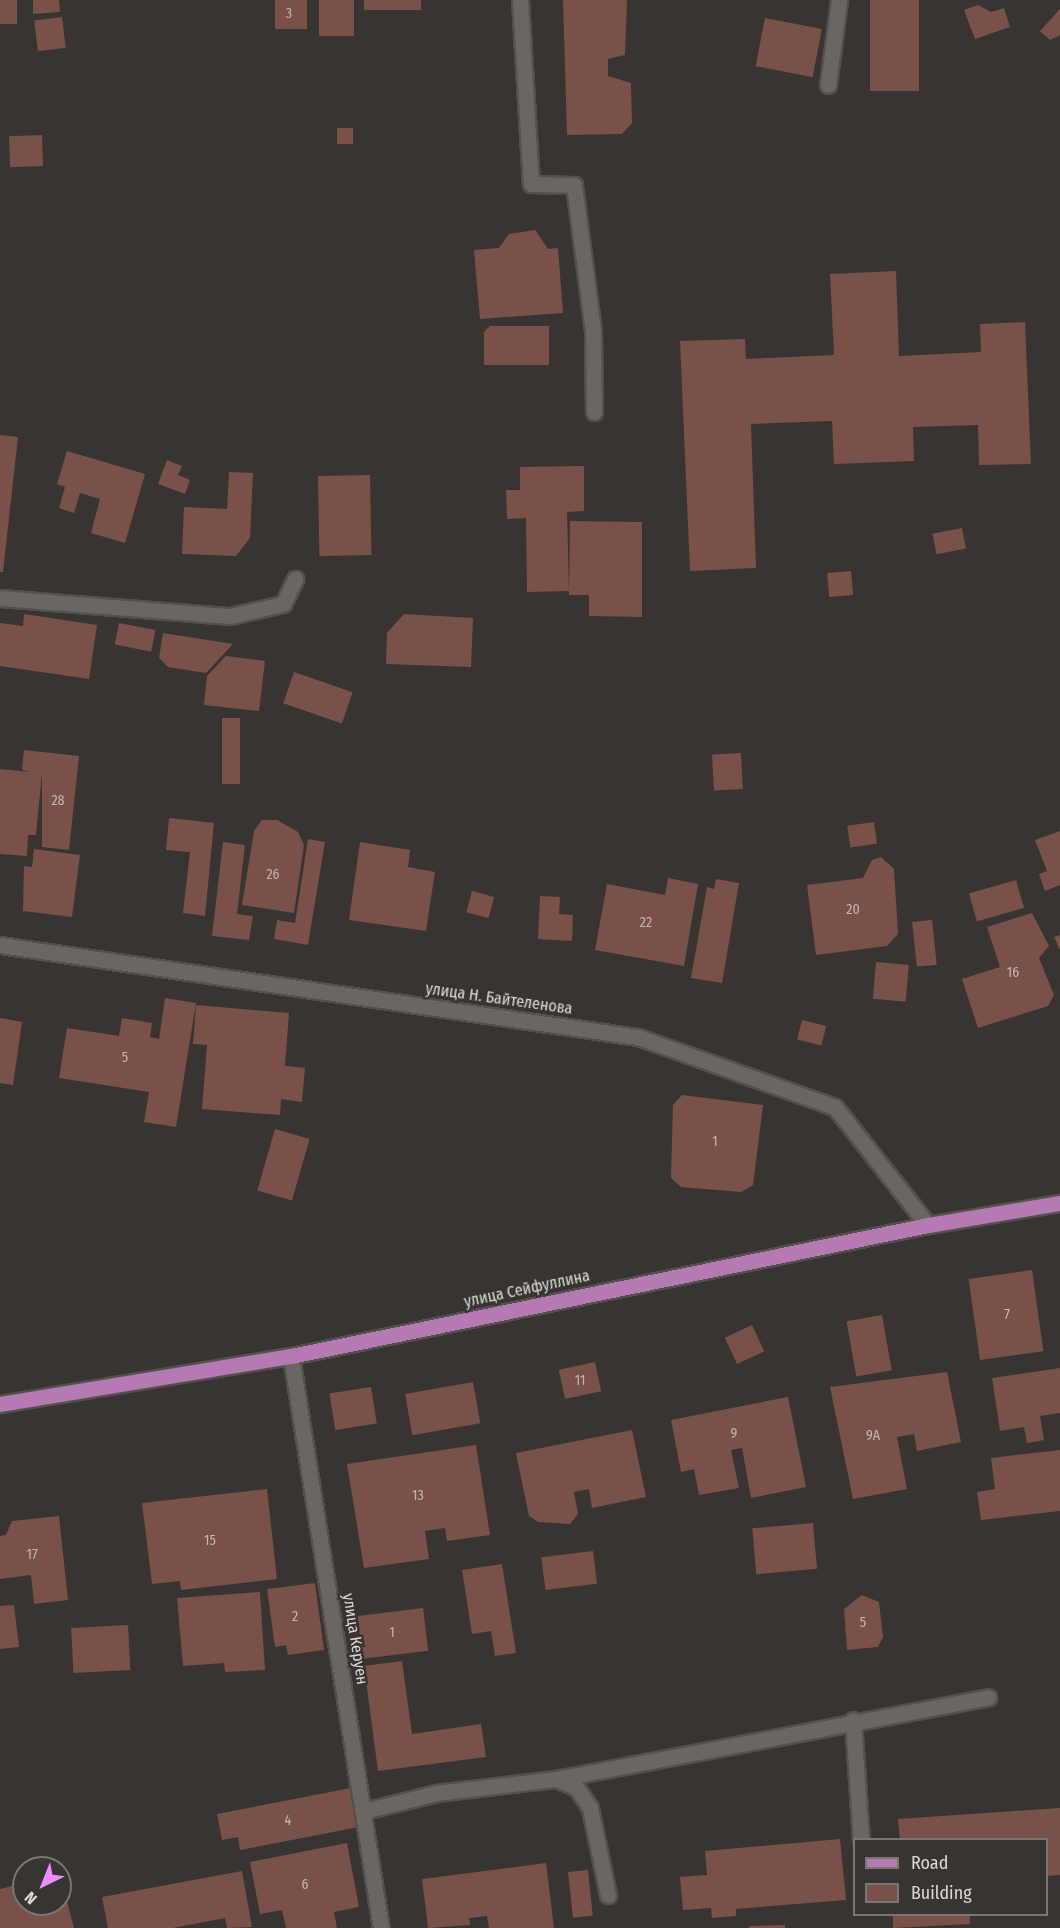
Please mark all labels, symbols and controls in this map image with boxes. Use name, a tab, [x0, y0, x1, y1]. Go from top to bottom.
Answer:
house number: 3	[286, 6, 292, 22]
house number: 28	[51, 793, 65, 809]
house number: 26	[266, 867, 280, 883]
house number: 20	[846, 902, 860, 918]
house number: 22	[640, 915, 652, 931]
house number: 16	[1007, 965, 1019, 981]
street label: улица Н. Байтеленова	[424, 979, 574, 1019]
house number: 5	[122, 1050, 128, 1066]
house number: 1	[712, 1134, 718, 1150]
street label: улица Сейфуллина	[462, 1266, 592, 1312]
house number: 7	[1004, 1307, 1010, 1323]
house number: 11	[575, 1373, 585, 1389]
house number: 9	[731, 1426, 737, 1442]
house number: 9А	[866, 1428, 880, 1444]
house number: 13	[412, 1488, 424, 1504]
house number: 15	[204, 1533, 216, 1549]
house number: 17	[26, 1547, 38, 1563]
street label: улица Керуен	[338, 1592, 372, 1686]
house number: 2	[292, 1609, 298, 1625]
house number: 5	[860, 1615, 866, 1631]
house number: 1	[389, 1625, 395, 1641]
house number: 4	[285, 1813, 291, 1829]
legend	[853, 1838, 1048, 1916]
text: Road	[911, 1852, 948, 1874]
north arrow	[12, 1856, 72, 1916]
house number: 6	[302, 1877, 308, 1893]
text: Building	[911, 1882, 972, 1904]
text: N	[21, 1888, 41, 1908]

